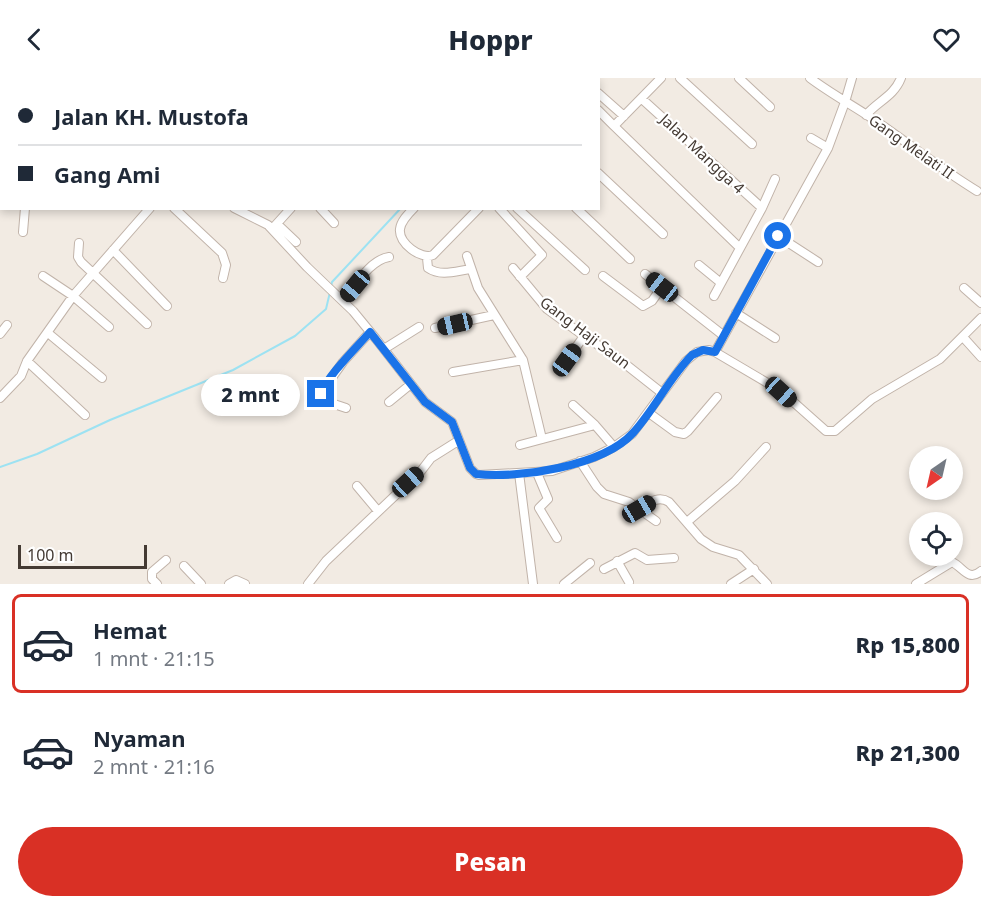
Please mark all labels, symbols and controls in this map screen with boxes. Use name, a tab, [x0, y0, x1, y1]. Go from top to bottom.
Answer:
text: Hoppr	[448, 21, 533, 58]
icon: back	[18, 23, 51, 56]
icon: heart	[930, 23, 963, 56]
text: Jalan KH. Mustofa	[54, 101, 249, 131]
street label: Jalan Mangga 4	[655, 108, 750, 198]
street label: Gang Melati II	[865, 109, 958, 183]
text: Gang Ami	[54, 159, 160, 189]
route start	[764, 222, 791, 249]
car	[337, 266, 373, 306]
car	[642, 269, 682, 305]
street label: Gang Haji Saun	[536, 292, 635, 373]
car	[435, 311, 475, 337]
car	[549, 340, 585, 380]
callout: 2 mnt	[201, 373, 300, 415]
car	[762, 373, 800, 411]
route end	[307, 380, 334, 407]
text: 2 mnt	[221, 381, 280, 408]
north arrow	[909, 446, 963, 500]
map controls	[909, 446, 963, 566]
car	[389, 463, 427, 501]
car	[619, 492, 659, 526]
button: locate	[909, 512, 963, 566]
scale bar	[18, 542, 147, 570]
text: 100 m	[27, 544, 74, 566]
text: Hemat	[93, 615, 167, 645]
icon: car	[21, 617, 75, 671]
text: Rp 15,800	[856, 629, 960, 659]
text: 1 mnt · 21:15	[93, 645, 215, 672]
text: Nyaman	[93, 723, 186, 753]
icon: car	[21, 725, 75, 779]
text: Rp 21,300	[856, 737, 960, 767]
text: 2 mnt · 21:16	[93, 753, 215, 780]
button: Pesan	[18, 827, 963, 896]

